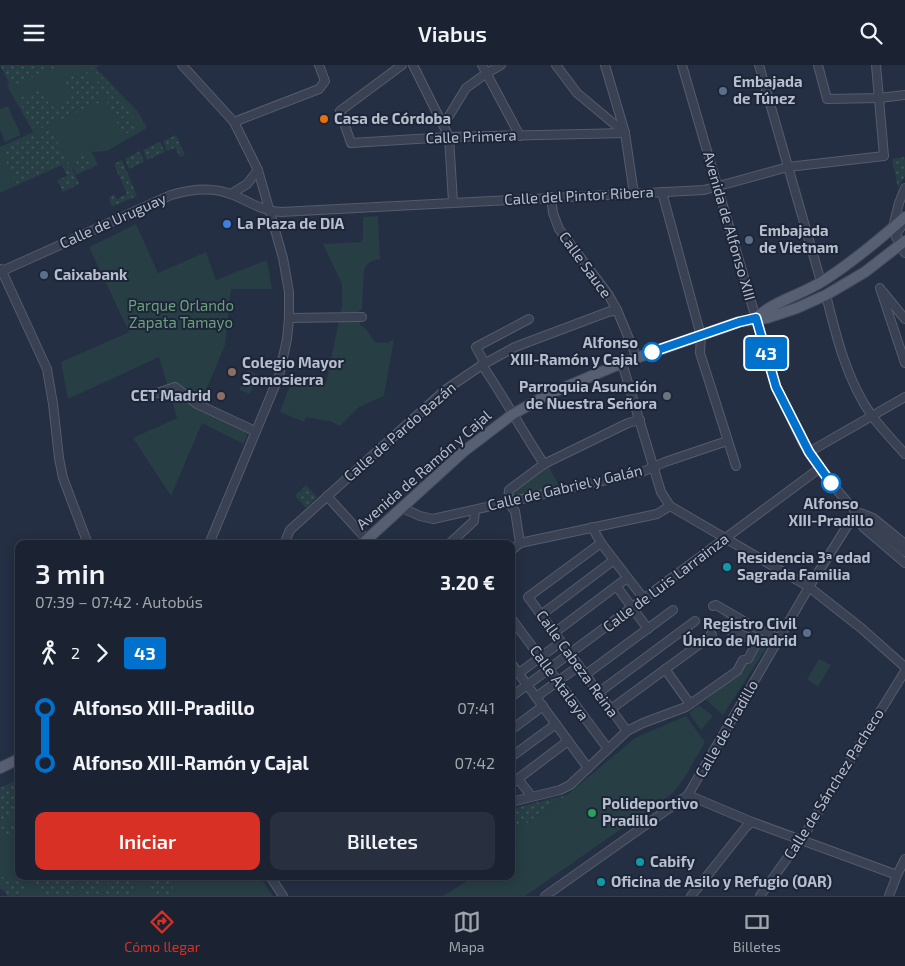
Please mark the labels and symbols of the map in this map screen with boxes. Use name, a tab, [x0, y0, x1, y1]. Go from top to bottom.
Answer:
place label: Embajada de Túnez	[733, 72, 803, 107]
marker: Embajada de Túnez	[717, 85, 729, 97]
place label: Casa de Córdoba	[334, 109, 451, 127]
marker: Casa de Córdoba	[318, 113, 330, 125]
street label: Calle Primera	[425, 125, 517, 147]
street label: Avenida de Alfonso XIII	[700, 149, 760, 302]
street label: Calle del Pintor Ribera	[504, 182, 654, 208]
street label: Calle de Uruguay	[57, 189, 169, 252]
place label: La Plaza de DIA	[237, 214, 345, 232]
marker: La Plaza de DIA	[221, 218, 233, 230]
place label: Embajada de Vietnam	[759, 221, 838, 256]
street label: Calle Sauce	[556, 228, 616, 301]
marker: Embajada de Vietnam	[743, 234, 755, 246]
place label: Caixabank	[54, 265, 128, 283]
marker: Caixabank	[38, 269, 50, 281]
park label: Parque Orlando Zapata Tamayo	[128, 296, 234, 331]
place label: Alfonso XIII-Ramón y Cajal	[510, 333, 638, 369]
line badge: 43	[744, 337, 788, 369]
marker: Alfonso XIII-Ramón y Cajal	[642, 342, 662, 362]
place label: Colegio Mayor Somosierra	[242, 353, 344, 388]
marker: Colegio Mayor Somosierra	[226, 366, 238, 378]
place label: Parroquia Asunción de Nuestra Señora	[519, 377, 657, 412]
street label: Calle de Pardo Bazán	[340, 378, 459, 485]
place label: CET Madrid	[131, 386, 211, 404]
marker: CET Madrid	[215, 390, 227, 402]
marker: Parroquia Asunción de Nuestra Señora	[661, 390, 673, 402]
street label: Avenida de Ramón y Cajal	[352, 405, 495, 533]
street label: Calle de Gabriel y Galán	[486, 460, 644, 514]
marker: Alfonso XIII-Pradillo	[821, 473, 841, 493]
place label: Alfonso XIII-Pradillo	[789, 494, 874, 529]
street label: Calle de Luis Larrainza	[599, 529, 732, 635]
place label: Residencia 3ª edad Sagrada Familia	[737, 548, 870, 583]
marker: Residencia 3ª edad Sagrada Familia	[721, 561, 733, 573]
street label: Calle Cabeza Reina	[533, 606, 623, 720]
place label: Registro Civil Único de Madrid	[683, 614, 797, 649]
marker: Registro Civil Único de Madrid	[801, 627, 813, 639]
street label: Calle Atalaya	[526, 641, 593, 724]
street label: Calle de Pradillo	[691, 676, 761, 781]
street label: Calle de Sánchez Pacheco	[779, 705, 887, 862]
place label: Polideportivo Pradillo	[602, 794, 698, 829]
marker: Polideportivo Pradillo	[586, 807, 598, 819]
place label: Cabify	[650, 852, 695, 871]
marker: Cabify	[634, 856, 646, 868]
place label: Oficina de Asilo y Refugio (OAR)	[611, 872, 832, 891]
marker: Oficina de Asilo y Refugio (OAR)	[595, 876, 607, 888]

